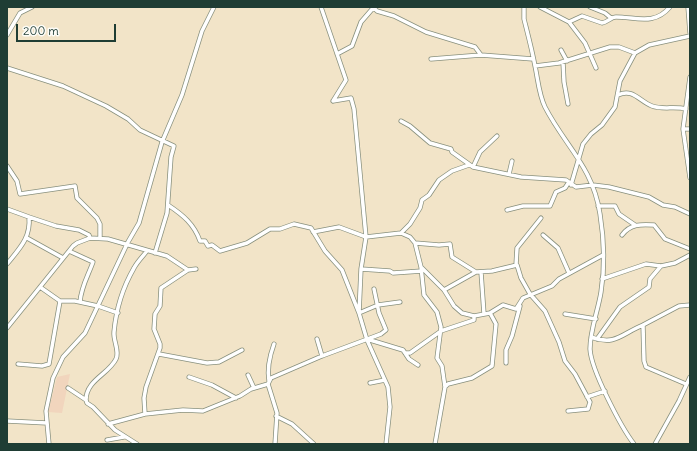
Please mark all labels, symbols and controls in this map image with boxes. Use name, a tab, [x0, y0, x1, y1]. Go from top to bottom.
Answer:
scale bar	[18, 16, 118, 42]
text: 200 m	[23, 23, 59, 38]

